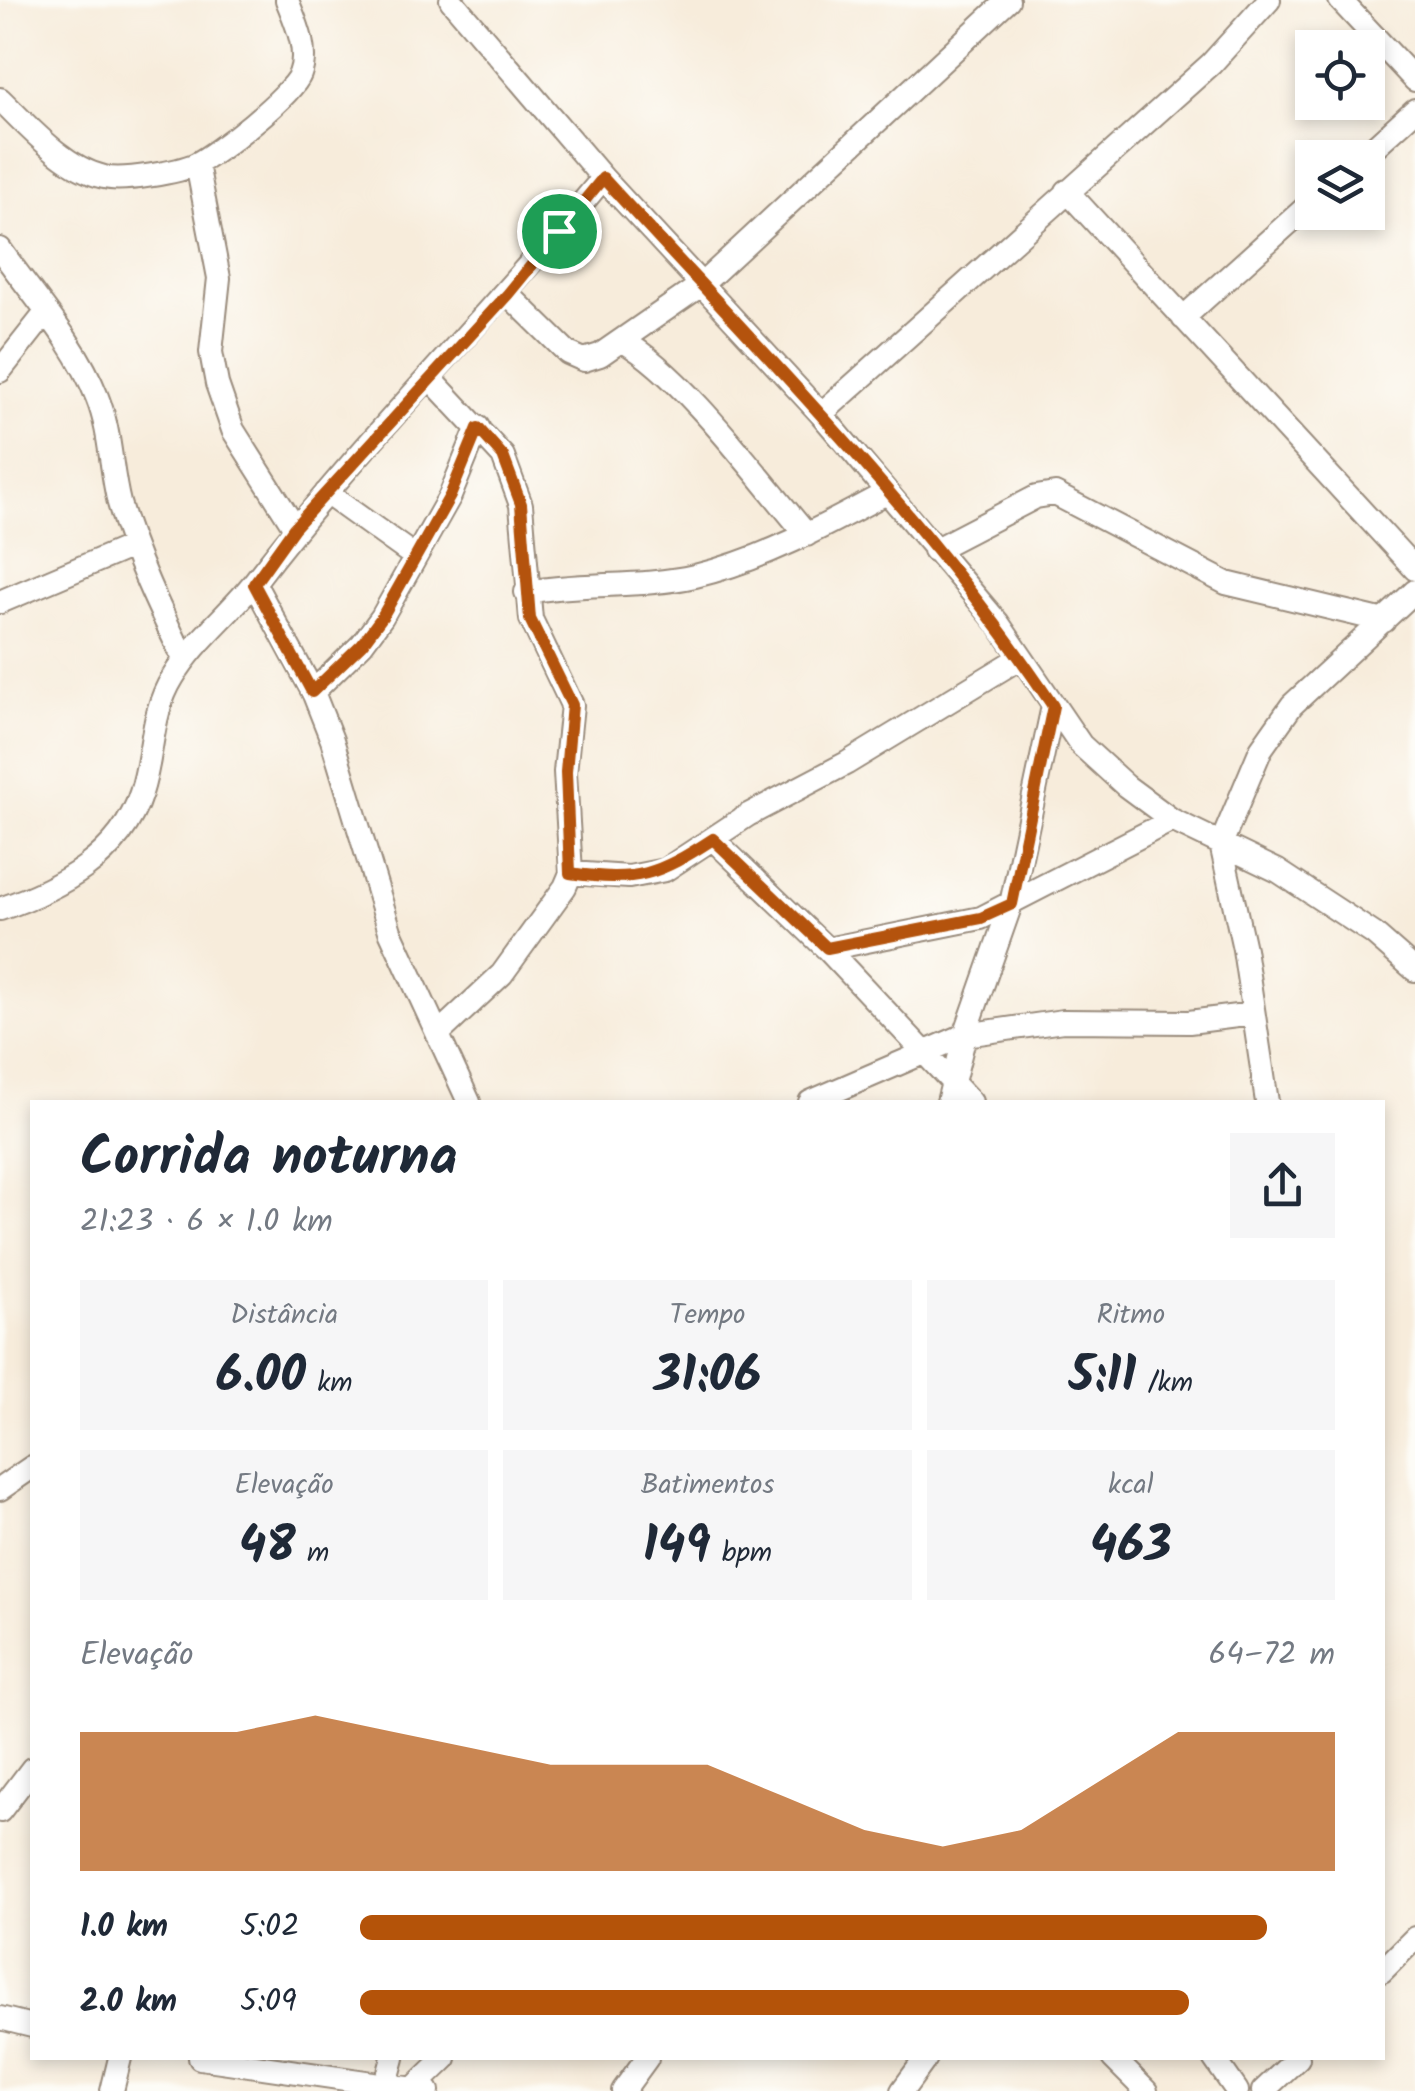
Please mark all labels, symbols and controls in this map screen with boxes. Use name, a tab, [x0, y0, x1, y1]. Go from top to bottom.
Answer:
map controls	[1295, 30, 1385, 230]
button: locate	[1295, 30, 1385, 120]
button: layers	[1295, 140, 1385, 230]
pin	[517, 189, 602, 274]
icon: arrive	[532, 204, 587, 259]
text: Corrida noturna	[80, 1116, 458, 1203]
button: share	[1230, 1133, 1335, 1238]
text: 21:23 · 6 × 1.0 km	[80, 1197, 333, 1248]
text: Distância	[230, 1293, 338, 1338]
text: Tempo	[670, 1293, 745, 1338]
text: Ritmo	[1096, 1293, 1165, 1338]
text: 6.00	[216, 1338, 306, 1418]
text: 31:06	[654, 1338, 761, 1418]
text: 5:11	[1069, 1338, 1136, 1418]
text: km	[306, 1361, 353, 1406]
text: /km	[1136, 1361, 1193, 1406]
text: Elevação	[235, 1463, 334, 1508]
text: Batimentos	[641, 1463, 774, 1508]
text: kcal	[1108, 1463, 1154, 1508]
text: 48	[239, 1508, 296, 1588]
text: 149	[643, 1508, 711, 1588]
text: 463	[1090, 1508, 1172, 1588]
text: m	[296, 1531, 329, 1576]
text: bpm	[711, 1531, 772, 1576]
text: Elevação	[80, 1630, 193, 1681]
text: 64–72 m	[1208, 1630, 1335, 1681]
text: 1.0 km	[80, 1902, 168, 1953]
text: 5:02	[240, 1902, 300, 1953]
text: 2.0 km	[80, 1977, 177, 2028]
text: 5:09	[240, 1977, 297, 2028]

